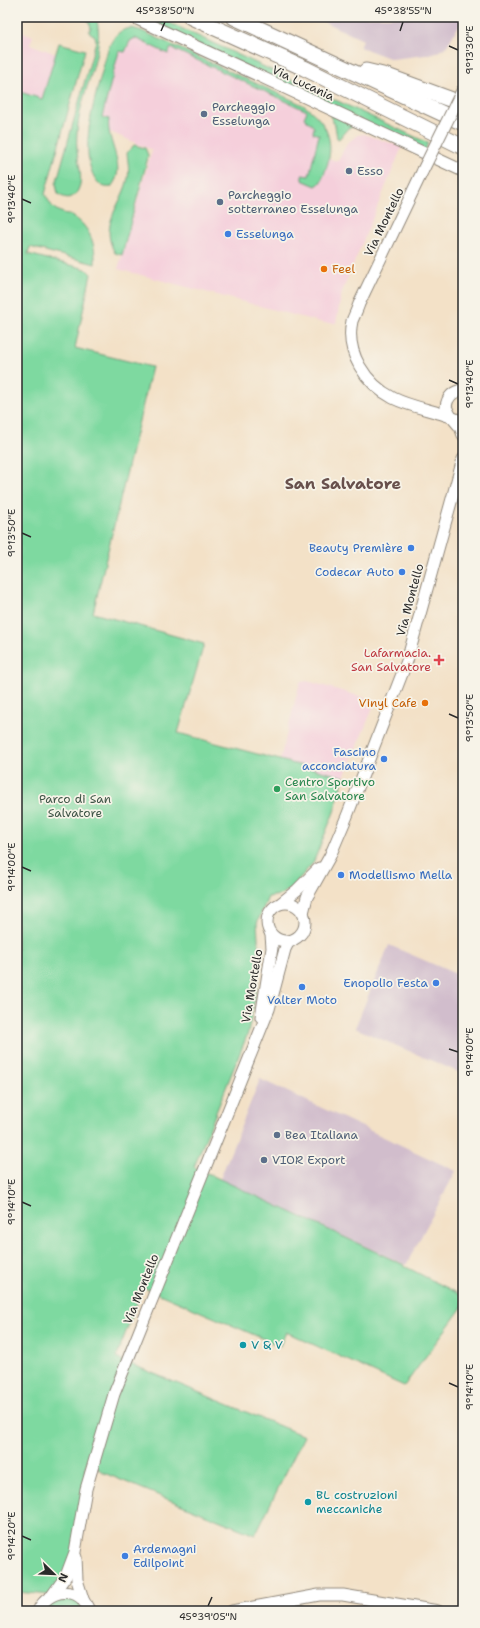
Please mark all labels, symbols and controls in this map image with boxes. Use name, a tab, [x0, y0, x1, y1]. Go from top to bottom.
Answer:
text: 45°38'50"N	[136, 4, 194, 17]
text: 45°38'55"N	[374, 4, 432, 17]
text: 9°13'30"E	[463, 25, 476, 75]
street label: Via Lucania	[269, 62, 337, 105]
place label: Parcheggio Esselunga	[212, 99, 275, 129]
marker: Parcheggio Esselunga	[199, 109, 209, 119]
place label: Esso	[357, 163, 383, 179]
marker: Esso	[344, 166, 354, 176]
text: 9°13'40"E	[5, 174, 18, 224]
street label: Via Montello	[360, 185, 408, 259]
place label: Parcheggio sotterraneo Esselunga	[228, 187, 359, 217]
marker: Parcheggio sotterraneo Esselunga	[215, 197, 225, 207]
place label: Esselunga	[236, 226, 294, 242]
marker: Esselunga	[223, 229, 233, 239]
place label: Feel	[332, 261, 356, 277]
marker: Feel	[319, 264, 329, 274]
text: 9°13'40"E	[463, 359, 476, 409]
district label: San Salvatore	[285, 473, 402, 494]
text: 9°13'50"E	[5, 509, 18, 557]
place label: Beauty Première	[309, 540, 403, 556]
marker: Beauty Première	[406, 543, 416, 553]
street label: Via Montello	[393, 562, 427, 638]
place label: Codecar Auto	[315, 564, 394, 580]
marker: Codecar Auto	[397, 567, 407, 577]
place label: Lafarmacia. San Salvatore	[351, 645, 431, 675]
marker: Lafarmacia. San Salvatore	[434, 655, 444, 665]
text: 9°13'50"E	[463, 694, 476, 742]
place label: Vinyl Cafe	[359, 695, 417, 711]
marker: Vinyl Cafe	[420, 698, 430, 708]
place label: Fascino acconciatura	[302, 744, 377, 774]
marker: Fascino acconciatura	[379, 754, 389, 764]
place label: Centro Sportivo San Salvatore	[285, 774, 375, 804]
marker: Centro Sportivo San Salvatore	[272, 784, 282, 794]
park label: Parco di San Salvatore	[39, 791, 111, 821]
text: 9°14'00"E	[5, 842, 18, 892]
place label: Modellismo Mella	[349, 867, 453, 883]
marker: Modellismo Mella	[336, 870, 346, 880]
street label: Via Montello	[238, 948, 266, 1024]
place label: Enopolio Festa	[343, 975, 429, 991]
marker: Enopolio Festa	[431, 978, 441, 988]
marker: Valter Moto	[297, 982, 307, 992]
place label: Valter Moto	[267, 992, 337, 1008]
text: 9°14'00"E	[463, 1027, 476, 1077]
place label: Bea Italiana	[285, 1127, 358, 1143]
marker: Bea Italiana	[272, 1130, 282, 1140]
place label: VIOR Export	[272, 1152, 346, 1168]
marker: VIOR Export	[259, 1155, 269, 1165]
text: 9°14'10"E	[5, 1179, 18, 1225]
street label: Via Montello	[120, 1251, 162, 1327]
place label: V & V	[251, 1337, 283, 1353]
marker: V & V	[238, 1340, 248, 1350]
text: 9°14'10"E	[463, 1364, 476, 1410]
place label: BL costruzioni meccaniche	[316, 1487, 398, 1517]
marker: BL costruzioni meccaniche	[303, 1497, 313, 1507]
text: 9°14'20"E	[5, 1511, 18, 1561]
place label: Ardemagni Edilpoint	[133, 1541, 197, 1571]
marker: Ardemagni Edilpoint	[120, 1551, 130, 1561]
north arrow	[34, 1554, 74, 1594]
text: N	[54, 1571, 71, 1585]
text: 45°39'05"N	[179, 1610, 237, 1623]

